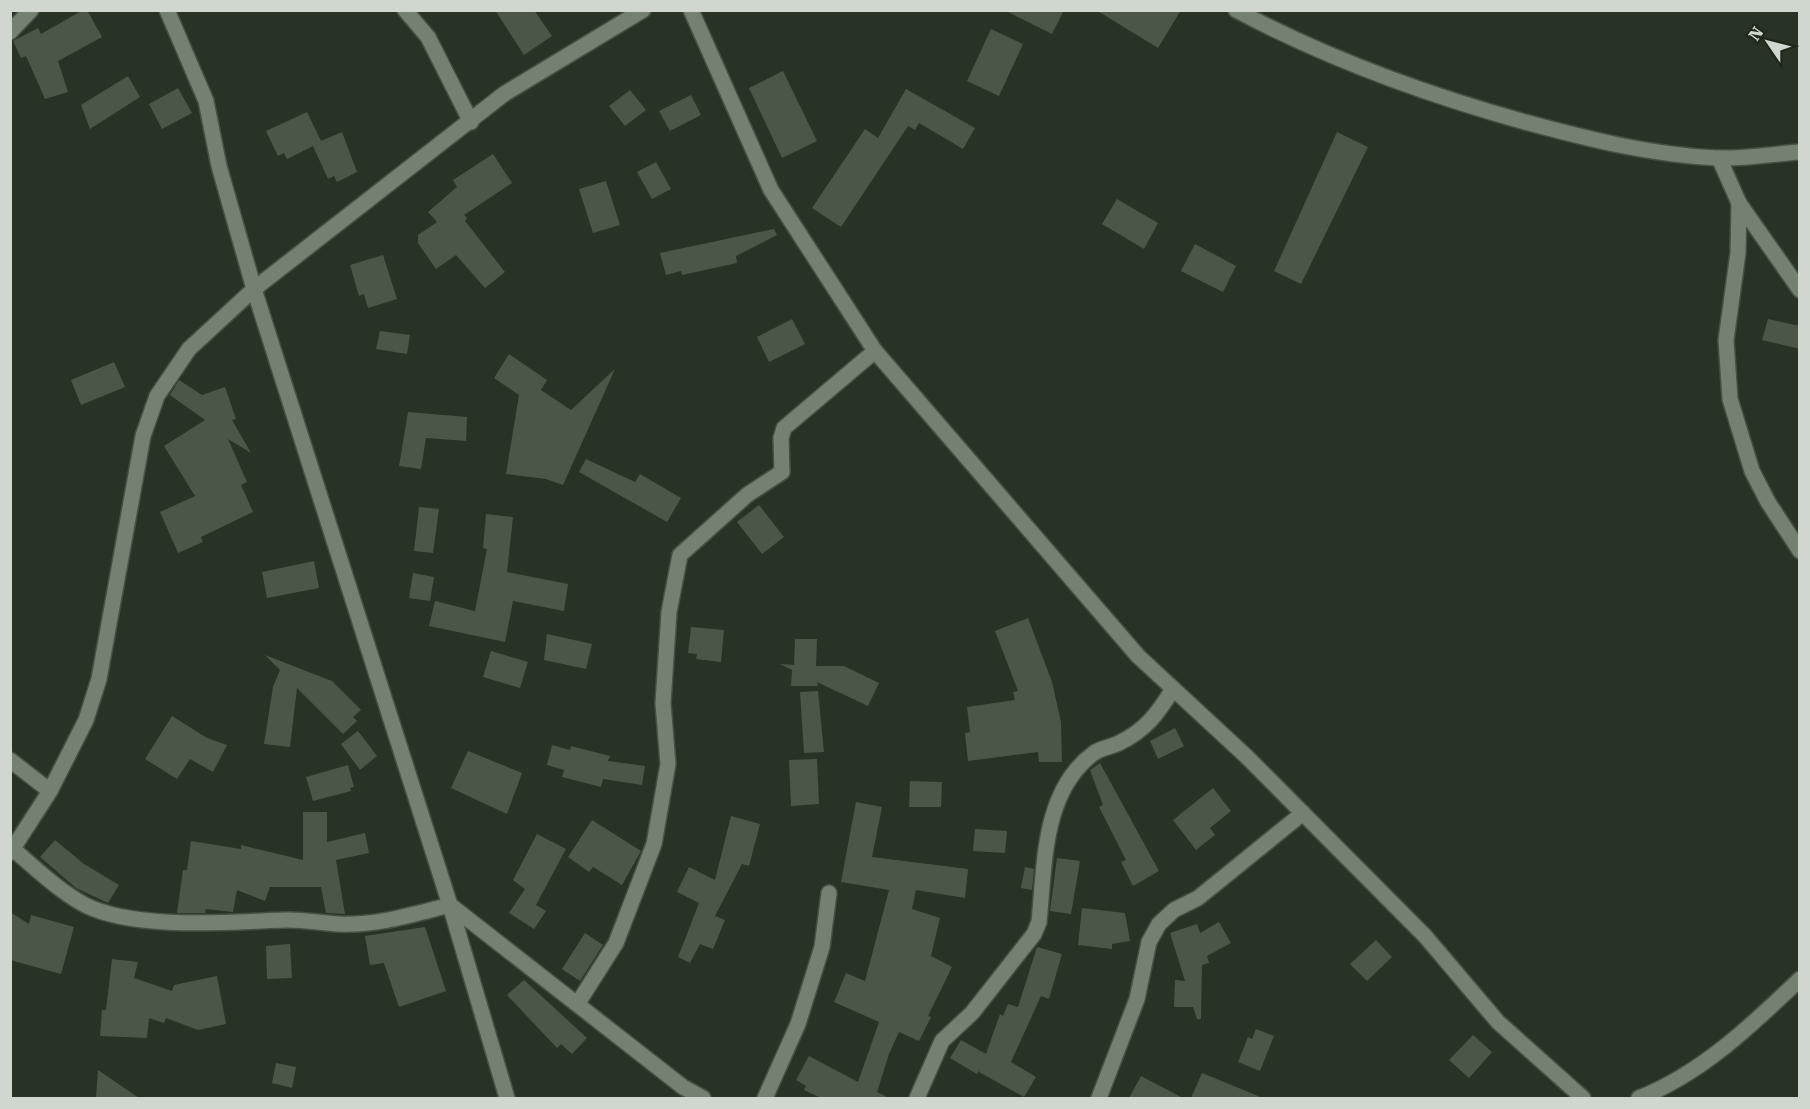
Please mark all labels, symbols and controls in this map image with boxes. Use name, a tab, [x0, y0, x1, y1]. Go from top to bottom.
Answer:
north arrow	[1738, 12, 1798, 72]
text: N	[1745, 23, 1767, 44]

